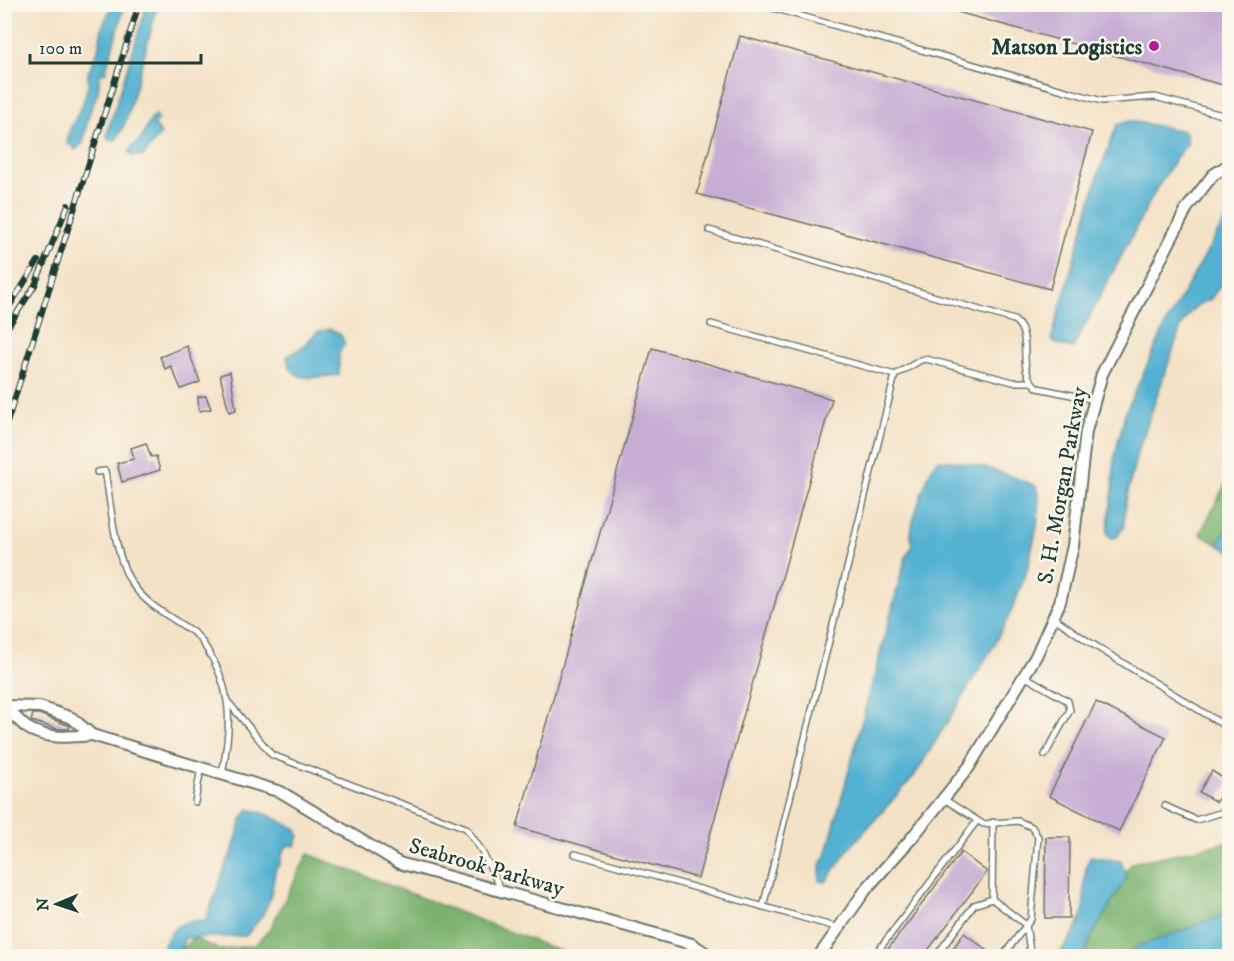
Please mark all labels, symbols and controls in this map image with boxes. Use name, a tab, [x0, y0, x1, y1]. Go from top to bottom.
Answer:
scale bar	[30, 27, 201, 65]
place label: Matson Logistics	[991, 34, 1143, 61]
text: 100 m	[39, 38, 82, 60]
marker: Matson Logistics	[1147, 39, 1161, 53]
street label: S. H. Morgan Parkway	[1032, 384, 1093, 586]
street label: Seabrook Parkway	[406, 832, 568, 903]
north arrow	[27, 874, 87, 934]
text: N	[33, 898, 53, 911]

